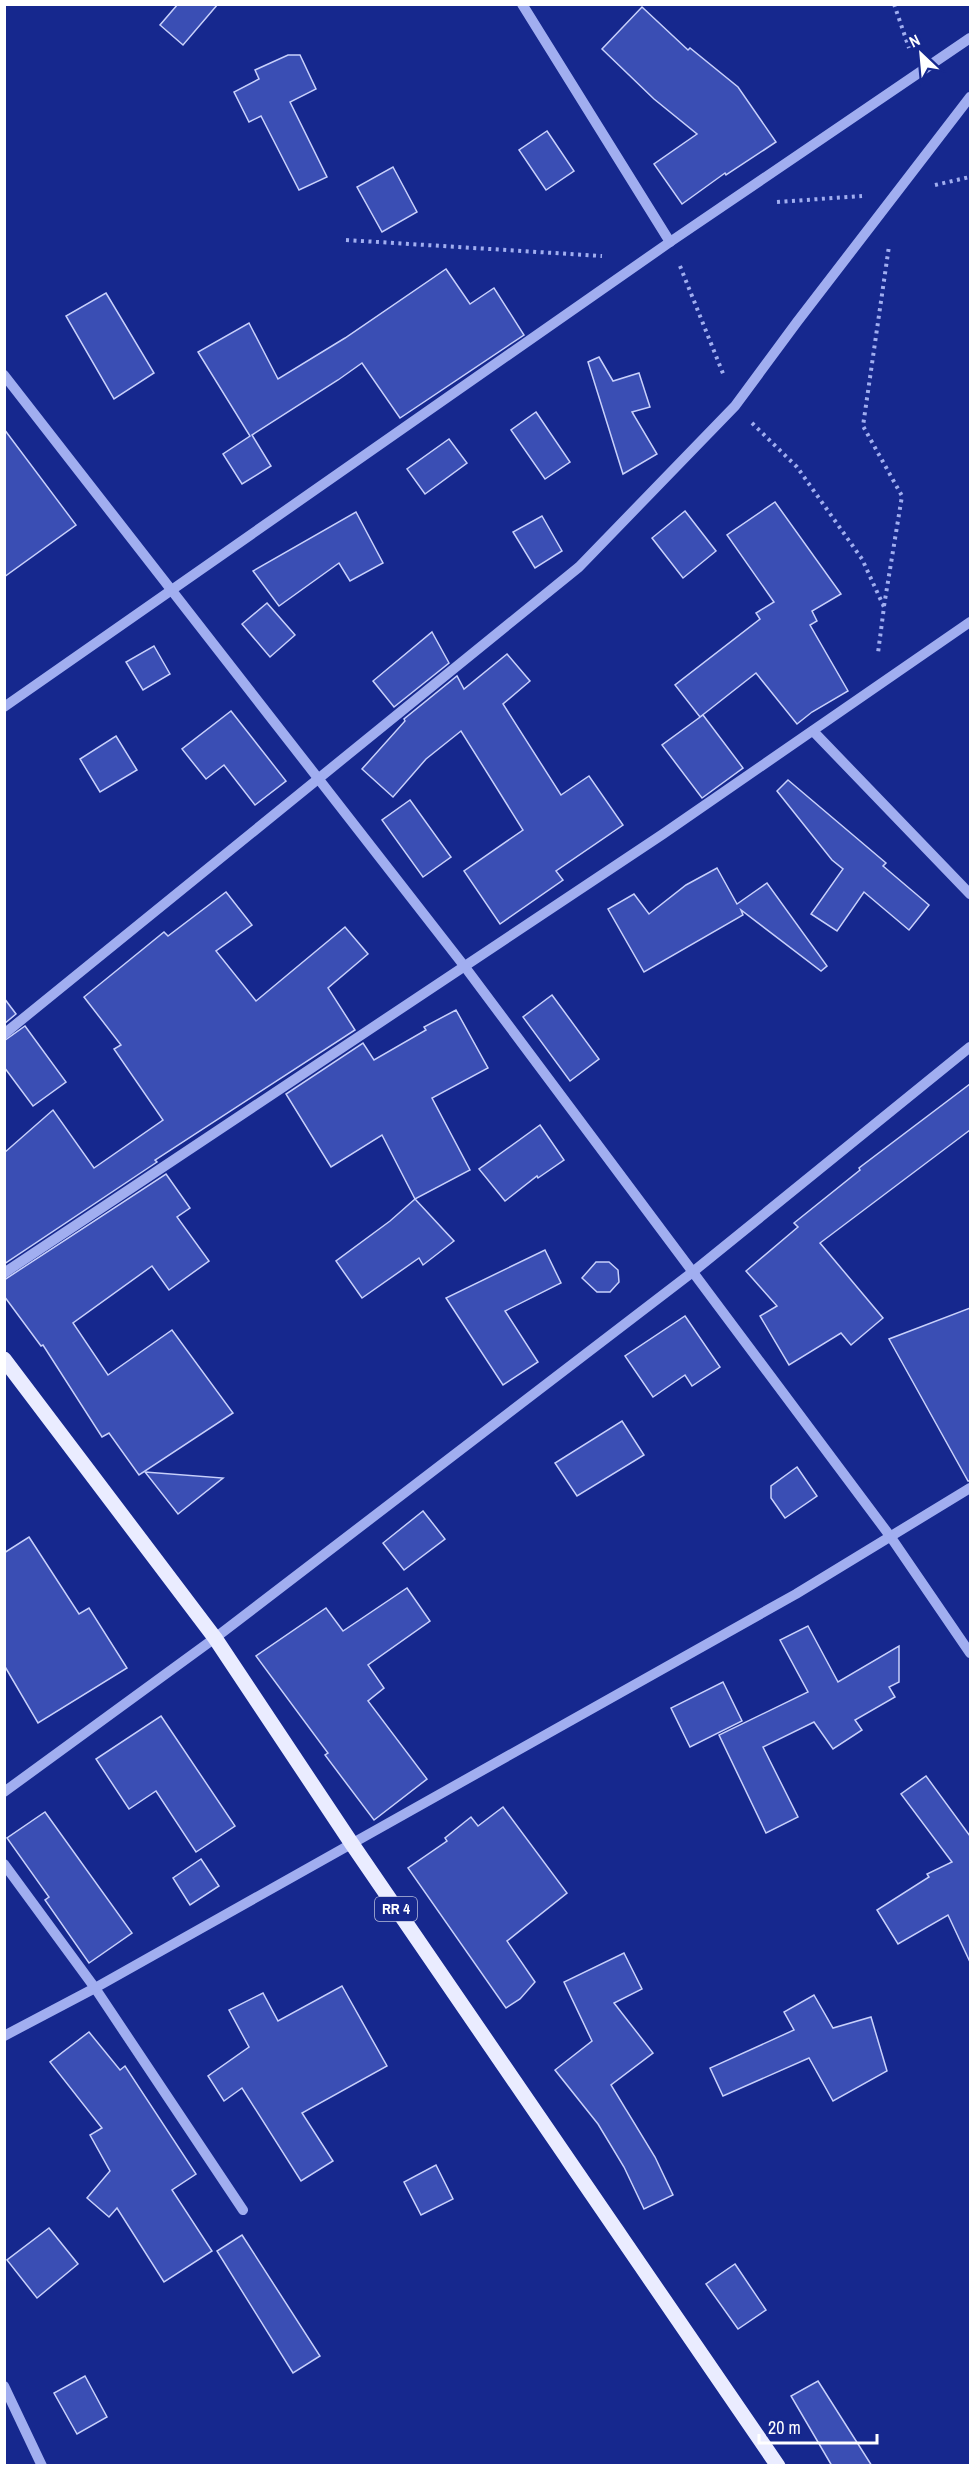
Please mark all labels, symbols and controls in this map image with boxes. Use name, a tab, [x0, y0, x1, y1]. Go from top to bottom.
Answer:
north arrow	[891, 24, 951, 84]
text: N	[905, 29, 924, 52]
road number: RR 4	[375, 1897, 417, 1921]
scale bar	[759, 2407, 878, 2445]
text: 20 m	[768, 2415, 801, 2440]

